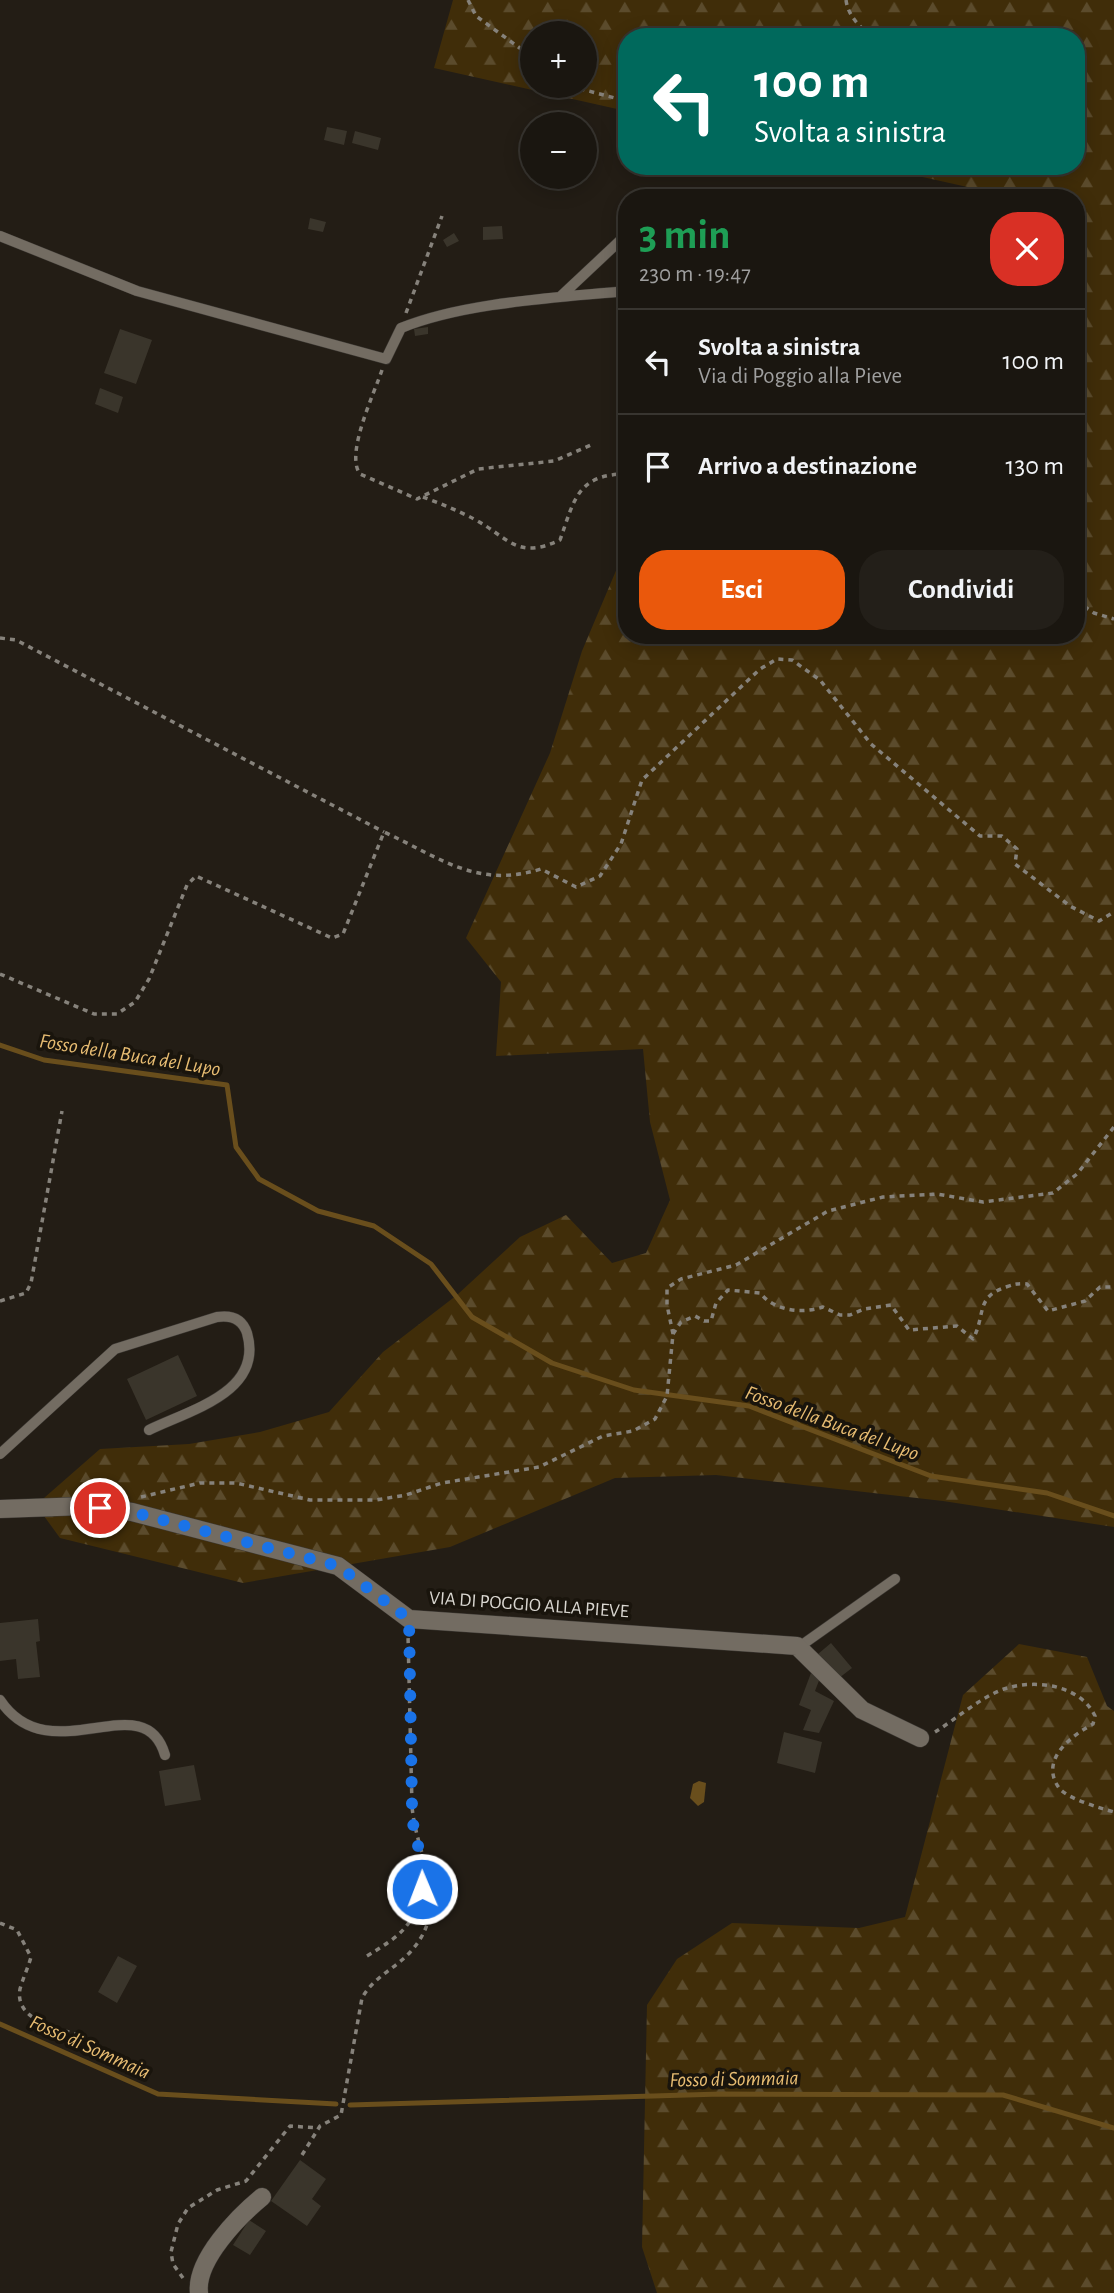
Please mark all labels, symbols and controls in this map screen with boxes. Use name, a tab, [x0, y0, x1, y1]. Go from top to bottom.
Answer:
map controls	[520, 21, 597, 189]
button: +	[520, 21, 597, 98]
icon: left	[639, 56, 730, 147]
text: 100 m	[754, 58, 870, 107]
button: −	[520, 112, 597, 189]
text: Svolta a sinistra	[754, 116, 946, 148]
button: close	[990, 212, 1064, 286]
text: 3 min	[639, 214, 731, 256]
text: 230 m · 19:47	[639, 263, 751, 286]
text: Svolta a sinistra	[698, 334, 860, 360]
icon: left	[639, 343, 677, 381]
text: 100 m	[1003, 348, 1064, 374]
text: Via di Poggio alla Pieve	[698, 365, 902, 388]
icon: arrive	[639, 448, 677, 486]
text: Arrivo a destinazione	[698, 453, 917, 479]
text: 130 m	[1006, 453, 1064, 479]
button: Esci	[639, 550, 845, 630]
button: Condividi	[859, 550, 1064, 630]
water label: Fosso della Buca del Lupo	[38, 1030, 222, 1081]
water label: Fosso della Buca del Lupo	[742, 1382, 922, 1465]
pin	[70, 1478, 130, 1538]
icon: arrive	[81, 1489, 119, 1527]
street label: VIA DI POGGIO ALLA PIEVE	[429, 1589, 629, 1621]
position arrow	[385, 1852, 459, 1926]
water label: Fosso di Sommaia	[27, 2011, 153, 2083]
water label: Fosso di Sommaia	[669, 2067, 799, 2091]

